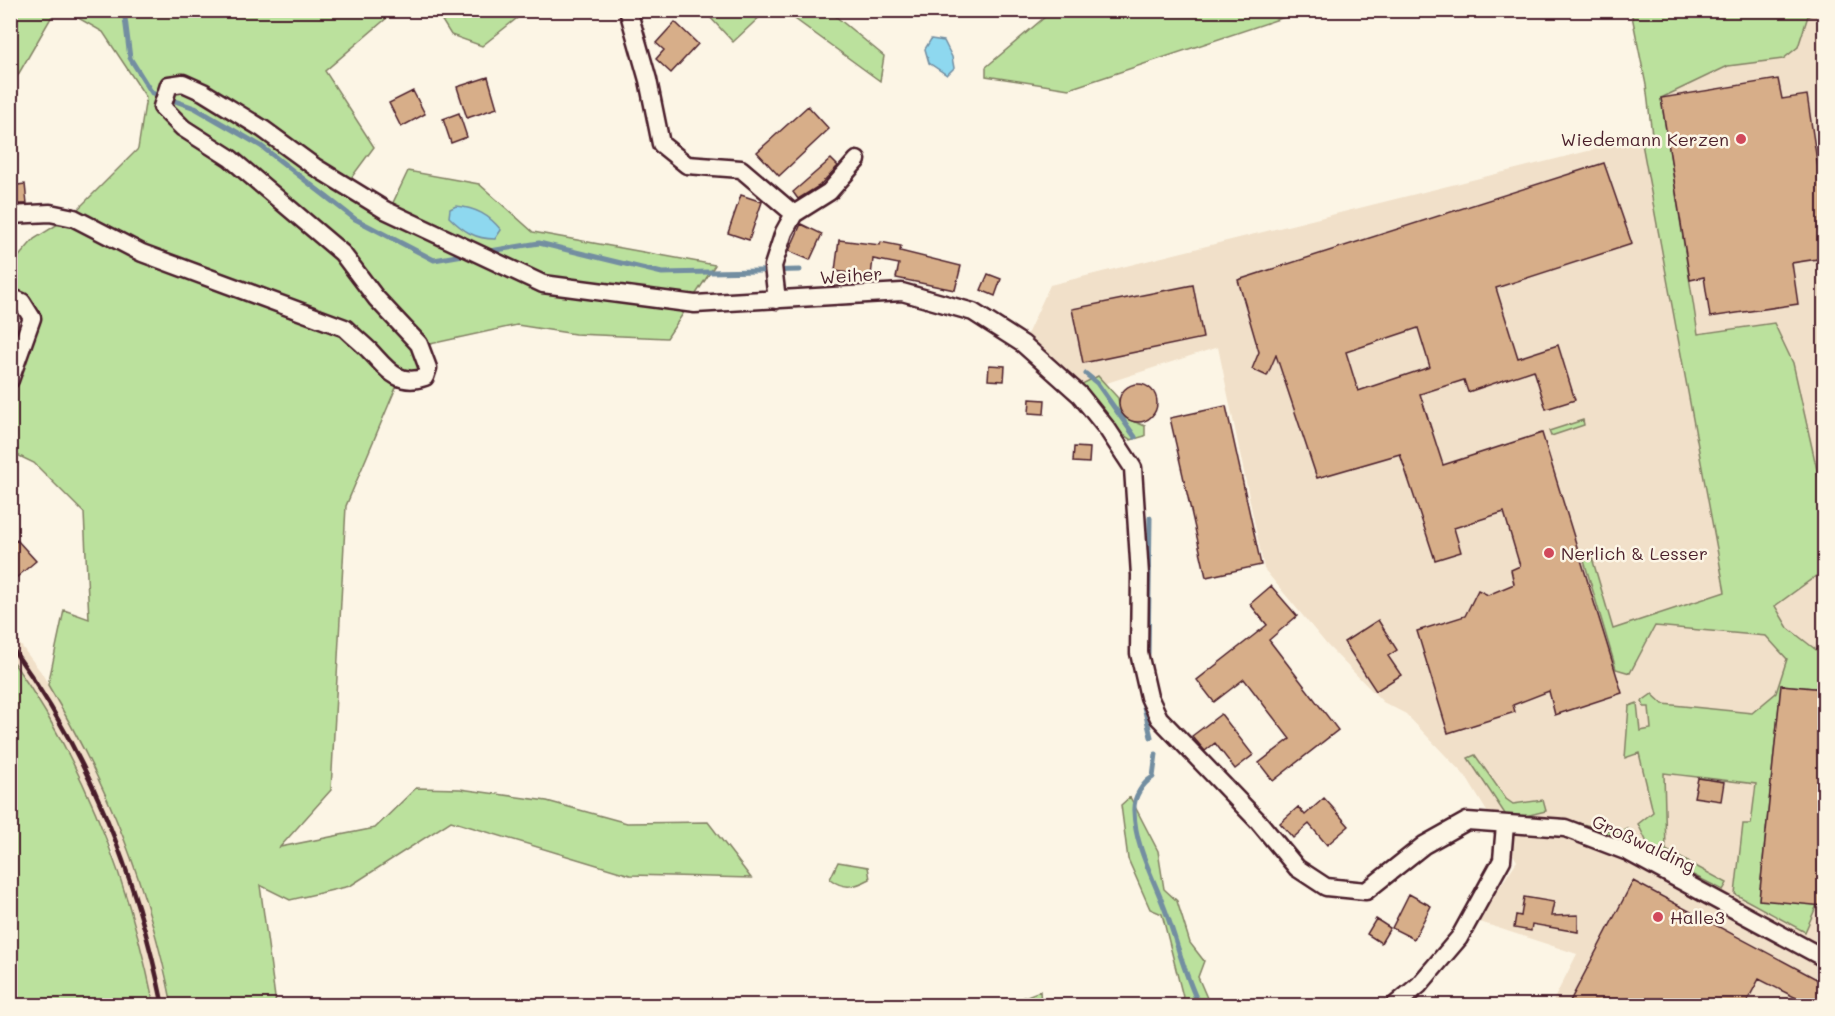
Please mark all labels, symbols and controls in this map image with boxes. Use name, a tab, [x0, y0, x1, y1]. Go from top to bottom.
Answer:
place label: Wiedemann Kerzen	[1561, 127, 1729, 151]
marker: Wiedemann Kerzen	[1734, 132, 1748, 146]
street label: Weiher	[819, 261, 883, 289]
place label: Nerlich & Lesser	[1561, 541, 1708, 565]
marker: Nerlich & Lesser	[1542, 546, 1556, 560]
street label: Großwalding	[1588, 809, 1700, 877]
place label: Halle3	[1670, 905, 1725, 929]
marker: Halle3	[1651, 910, 1665, 924]

